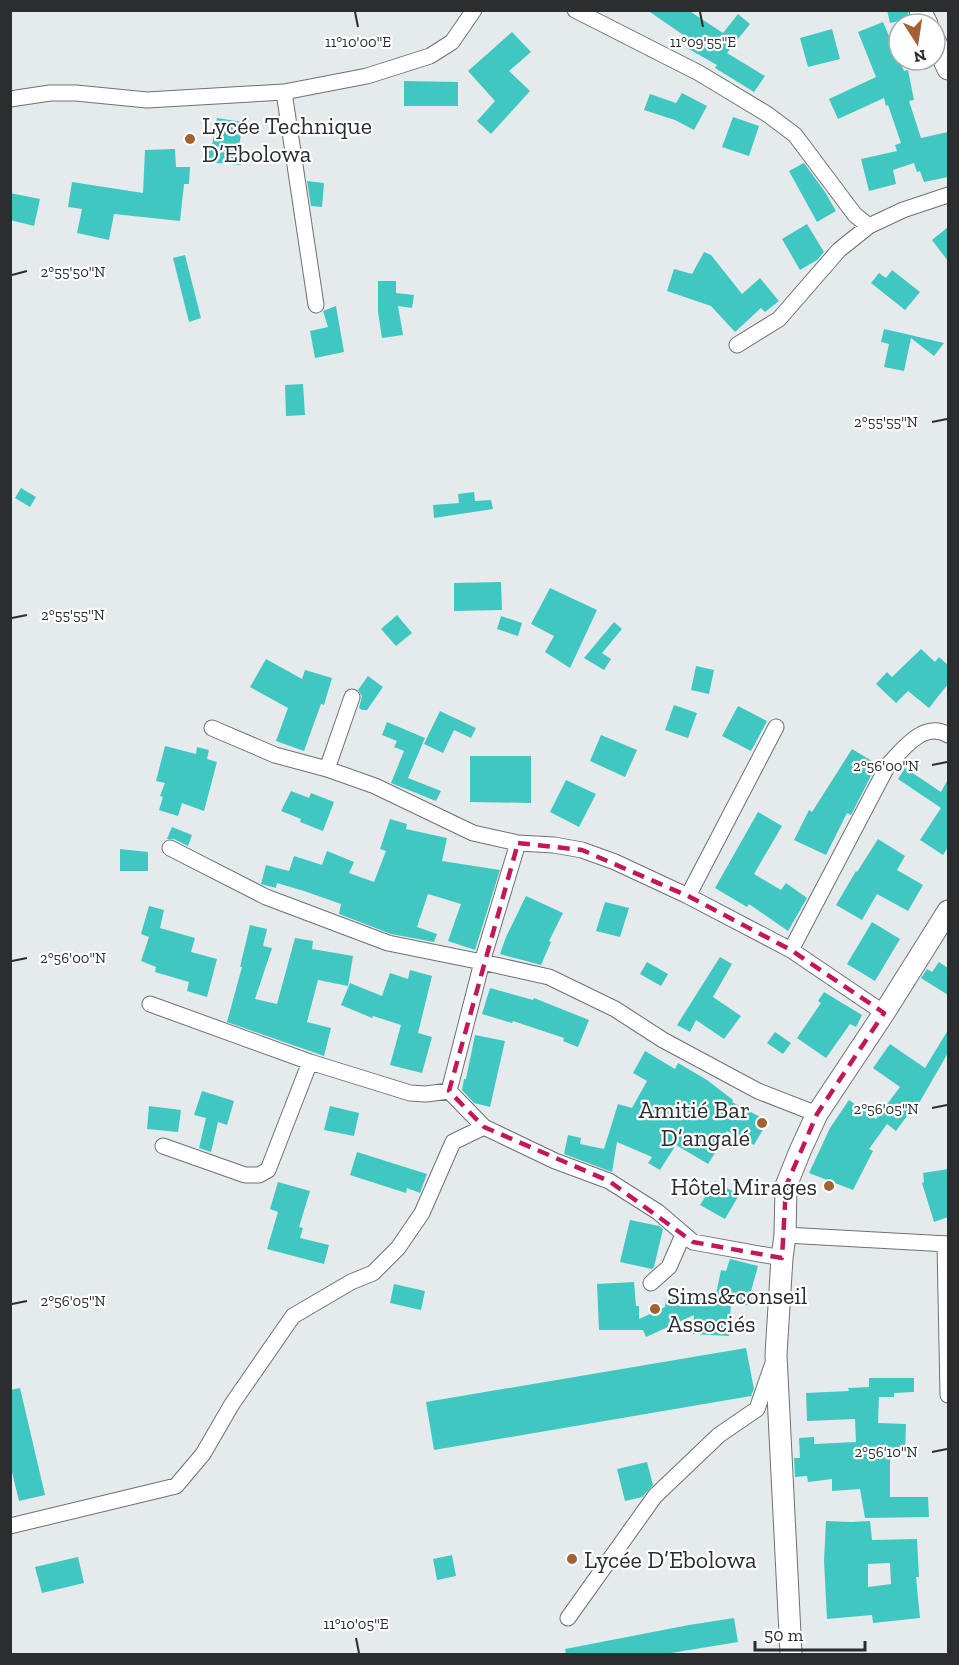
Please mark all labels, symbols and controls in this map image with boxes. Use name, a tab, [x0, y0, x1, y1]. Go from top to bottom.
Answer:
north arrow	[887, 12, 947, 72]
text: 11°10'00"E	[325, 33, 391, 51]
text: 11°09'55"E	[670, 33, 736, 51]
text: N	[912, 46, 928, 67]
place label: Lycée Technique D’Ebolowa	[202, 111, 372, 168]
marker: Lycée Technique D’Ebolowa	[183, 132, 197, 146]
text: 2°55'50"N	[41, 263, 105, 281]
text: 2°55'55"N	[854, 413, 918, 431]
text: 2°55'55"N	[41, 606, 105, 624]
text: 2°56'00"N	[853, 757, 919, 775]
text: 2°56'00"N	[40, 949, 106, 967]
place label: Amitié Bar D’angalé	[638, 1095, 750, 1152]
text: 2°56'05"N	[853, 1100, 919, 1118]
marker: Amitié Bar D’angalé	[755, 1116, 769, 1130]
place label: Hôtel Mirages	[671, 1172, 817, 1201]
marker: Hôtel Mirages	[822, 1179, 836, 1193]
place label: Sims&conseil Associés	[667, 1281, 807, 1338]
text: 2°56'05"N	[40, 1292, 106, 1310]
marker: Sims&conseil Associés	[648, 1302, 662, 1316]
text: 2°56'10"N	[854, 1443, 918, 1461]
place label: Lycée D’Ebolowa	[584, 1545, 757, 1574]
marker: Lycée D’Ebolowa	[565, 1552, 579, 1566]
scale bar	[755, 1614, 864, 1652]
text: 11°10'05"E	[323, 1615, 389, 1633]
text: 50 m	[764, 1624, 804, 1646]

